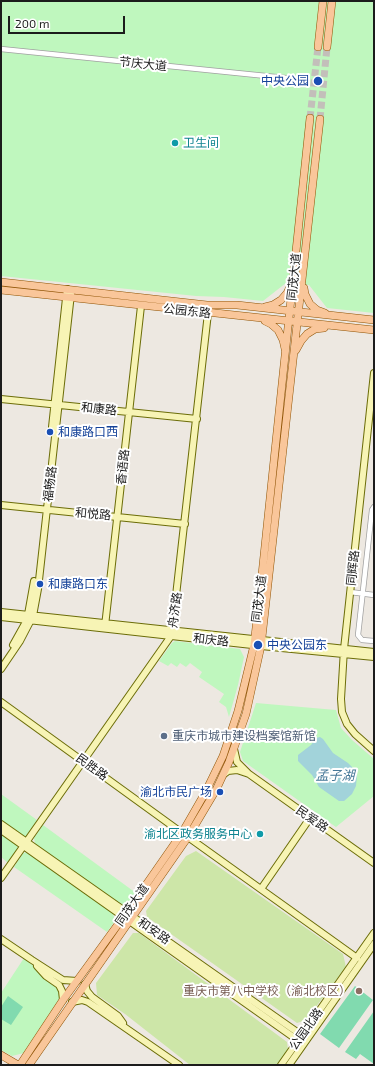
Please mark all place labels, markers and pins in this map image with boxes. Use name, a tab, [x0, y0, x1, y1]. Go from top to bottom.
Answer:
place label: 中央公园	[261, 74, 309, 88]
marker: 中央公园	[312, 75, 324, 87]
place label: 卫生间	[183, 136, 219, 150]
marker: 卫生间	[170, 138, 180, 148]
place label: 和康路口西	[58, 425, 118, 439]
marker: 和康路口西	[45, 427, 55, 437]
place label: 和康路口东	[48, 577, 108, 591]
marker: 和康路口东	[35, 579, 45, 589]
place label: 中央公园东	[267, 638, 327, 652]
marker: 中央公园东	[252, 639, 264, 651]
place label: 重庆市城市建设档案馆新馆	[172, 729, 316, 743]
marker: 重庆市城市建设档案馆新馆	[159, 731, 169, 741]
place label: 渝北市民广场	[140, 785, 212, 799]
marker: 渝北市民广场	[215, 787, 225, 797]
place label: 渝北区政务服务中心	[144, 827, 252, 841]
marker: 渝北区政务服务中心	[255, 829, 265, 839]
place label: 重庆市第八中学校（渝北校区）	[183, 984, 351, 998]
marker: 重庆市第八中学校（渝北校区）	[354, 986, 364, 996]

